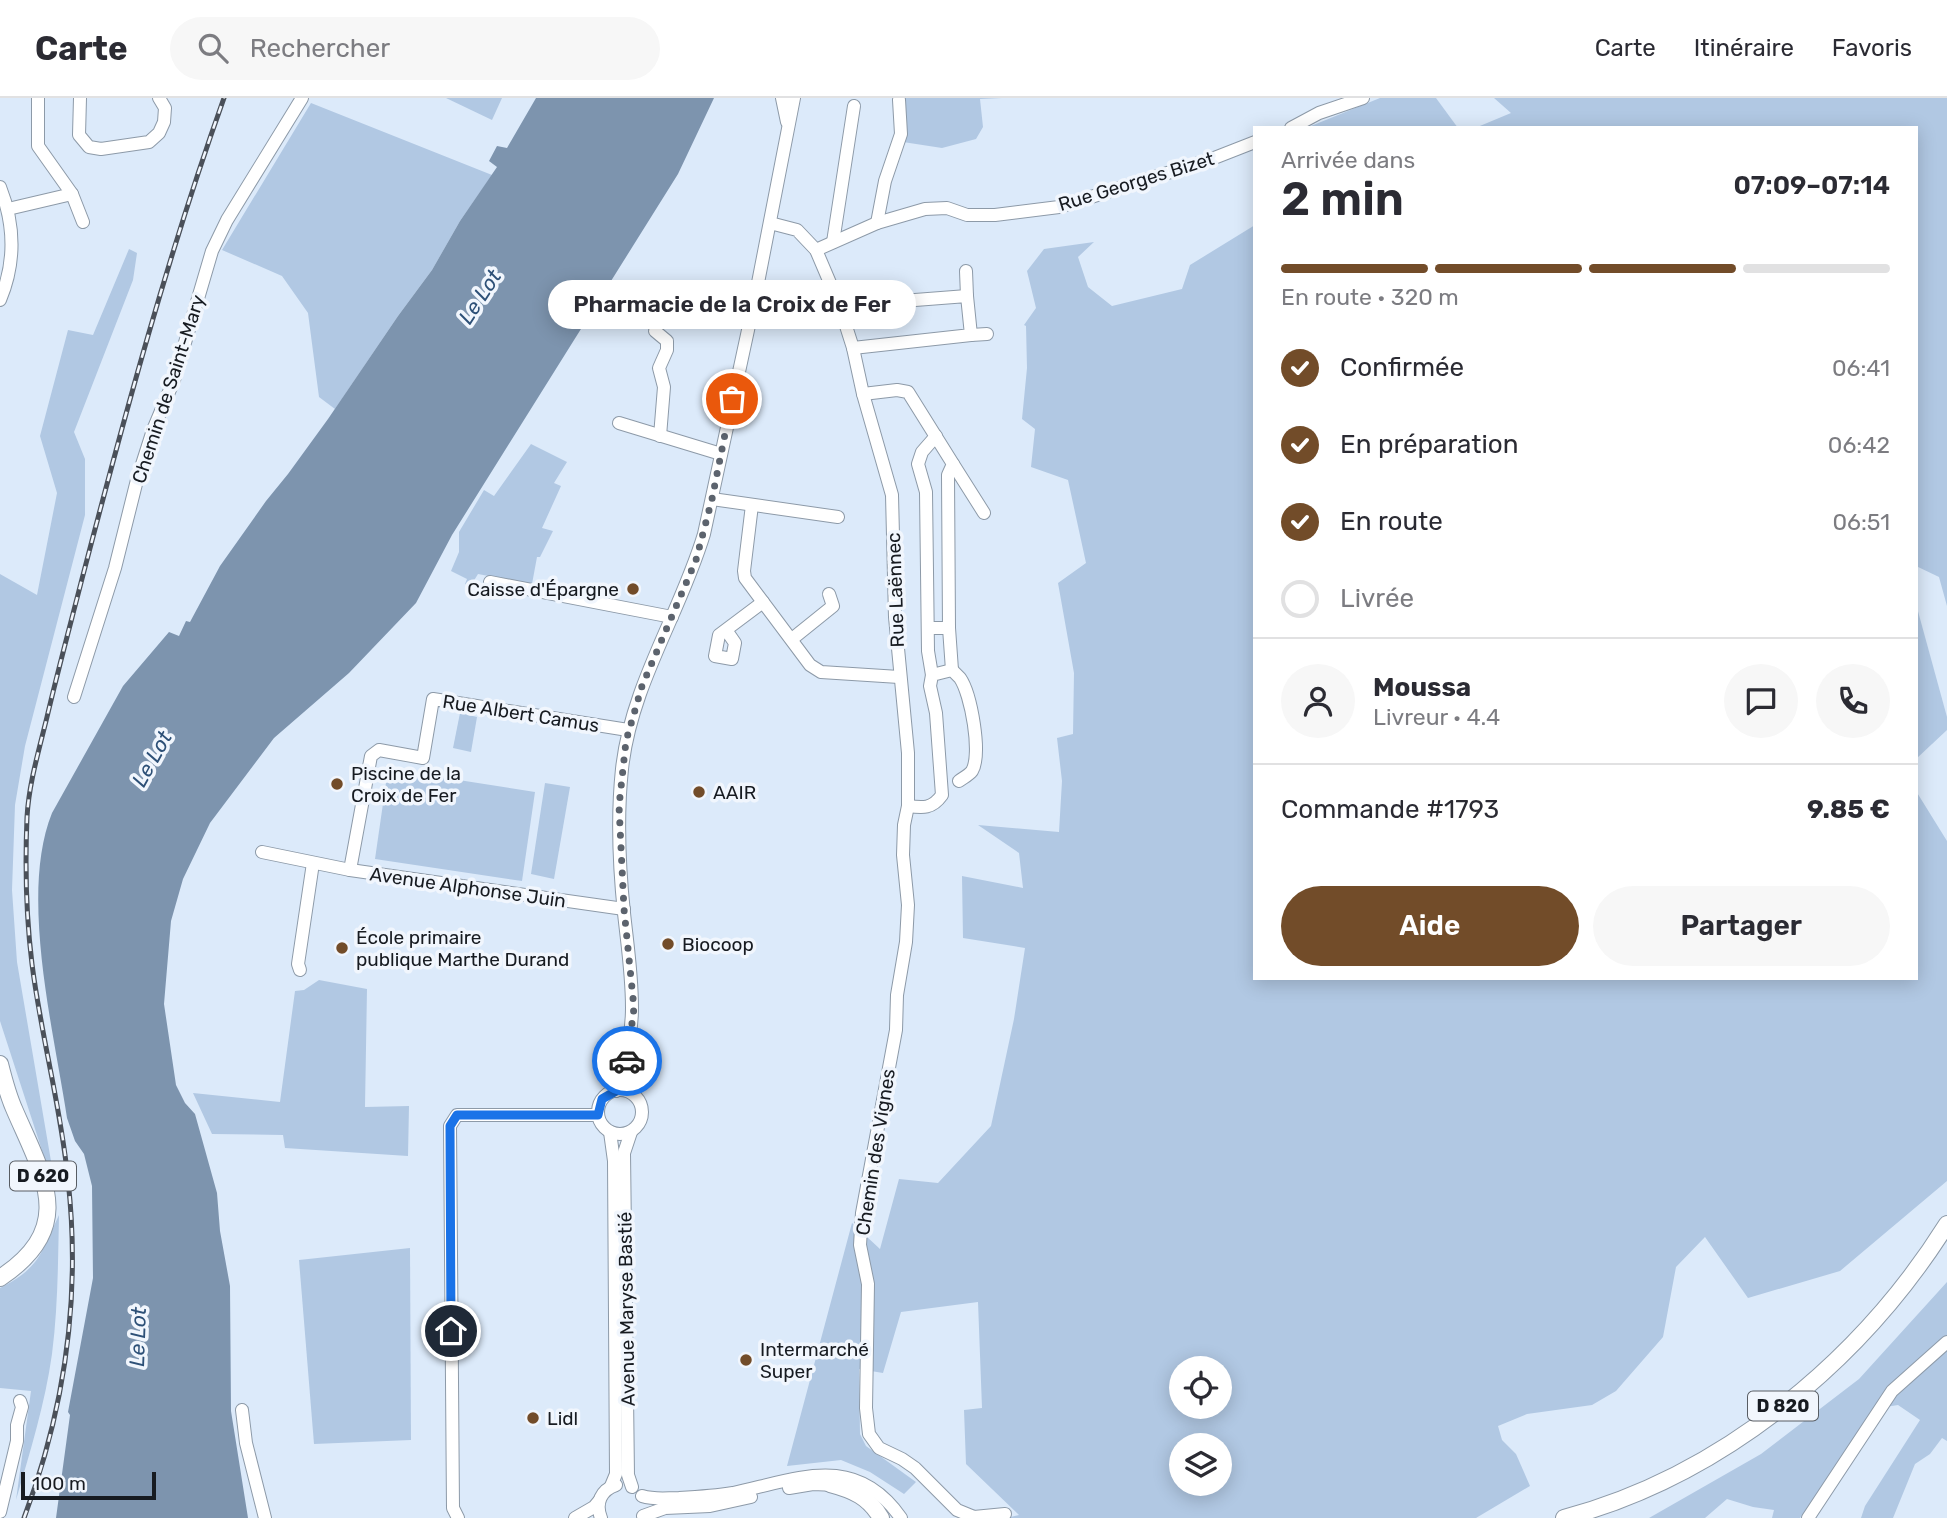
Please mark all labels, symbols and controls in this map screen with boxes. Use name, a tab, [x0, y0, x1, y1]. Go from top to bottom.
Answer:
search box	[170, 17, 660, 80]
text: Carte	[35, 29, 128, 68]
icon: search	[194, 29, 232, 67]
text: Rechercher	[250, 33, 390, 64]
text: Carte	[1595, 34, 1656, 62]
text: Itinéraire	[1694, 34, 1794, 62]
text: Favoris	[1832, 34, 1912, 62]
text: Arrivée dans	[1281, 146, 1415, 174]
street label: Rue Georges Bizet	[1055, 147, 1217, 216]
text: 07:09–07:14	[1733, 170, 1890, 201]
text: 2 min	[1281, 172, 1404, 227]
water label: Le Lot	[453, 264, 507, 329]
callout: Pharmacie de la Croix de Fer	[548, 280, 916, 329]
text: En route · 320 m	[1281, 283, 1459, 311]
text: Pharmacie de la Croix de Fer	[573, 290, 891, 318]
street label: Chemin de Saint-Mary	[127, 292, 210, 486]
icon: check	[1281, 349, 1319, 387]
text: Confirmée	[1340, 352, 1464, 383]
text: 06:41	[1832, 354, 1890, 382]
pin	[702, 369, 762, 429]
icon: bag	[713, 380, 751, 418]
icon: check	[1281, 426, 1319, 464]
text: En préparation	[1340, 429, 1518, 460]
text: 06:42	[1828, 431, 1890, 459]
icon: check	[1281, 503, 1319, 541]
text: En route	[1340, 506, 1443, 537]
text: 06:51	[1832, 508, 1890, 536]
street label: Rue Laënnec	[882, 532, 909, 648]
place label: Caisse d'Épargne	[467, 578, 619, 601]
marker: Caisse d'Épargne	[625, 581, 641, 597]
text: Livrée	[1340, 583, 1414, 614]
button: person	[1281, 664, 1355, 738]
button: chat	[1724, 664, 1798, 738]
button: phone	[1816, 664, 1890, 738]
text: Moussa	[1373, 672, 1471, 703]
street label: Rue Albert Camus	[441, 690, 601, 737]
text: Livreur · 4.4	[1373, 703, 1500, 731]
water label: Le Lot	[126, 726, 177, 791]
place label: Piscine de la Croix de Fer	[351, 762, 461, 807]
marker: Piscine de la Croix de Fer	[329, 776, 345, 792]
place label: AAIR	[713, 781, 756, 804]
marker: AAIR	[691, 784, 707, 800]
text: Commande #1793	[1281, 794, 1499, 825]
text: 9.85 €	[1807, 794, 1890, 825]
street label: Avenue Alphonse Juin	[368, 862, 568, 913]
button: Aide	[1281, 886, 1579, 966]
button: Partager	[1593, 886, 1890, 966]
place label: École primaire publique Marthe Durand	[356, 926, 569, 971]
place label: Biocoop	[682, 933, 754, 956]
marker: Biocoop	[660, 936, 676, 952]
marker: École primaire publique Marthe Durand	[334, 940, 350, 956]
courier	[592, 1026, 662, 1096]
icon: car	[608, 1042, 646, 1080]
street label: Chemin des Vignes	[851, 1067, 900, 1237]
road number: D 620	[10, 1162, 76, 1190]
street label: Avenue Maryse Bastié	[613, 1211, 640, 1407]
pin	[421, 1301, 481, 1361]
water label: Le Lot	[124, 1306, 151, 1367]
icon: home	[432, 1312, 470, 1350]
place label: Intermarché Super	[760, 1338, 869, 1383]
marker: Intermarché Super	[738, 1352, 754, 1368]
map controls	[1169, 1356, 1232, 1496]
button: locate	[1169, 1356, 1232, 1419]
road number: D 820	[1748, 1392, 1818, 1420]
place label: Lidl	[547, 1407, 578, 1430]
marker: Lidl	[525, 1410, 541, 1426]
button: layers	[1169, 1433, 1232, 1496]
scale bar	[21, 1469, 156, 1501]
text: 100 m	[32, 1472, 86, 1495]

